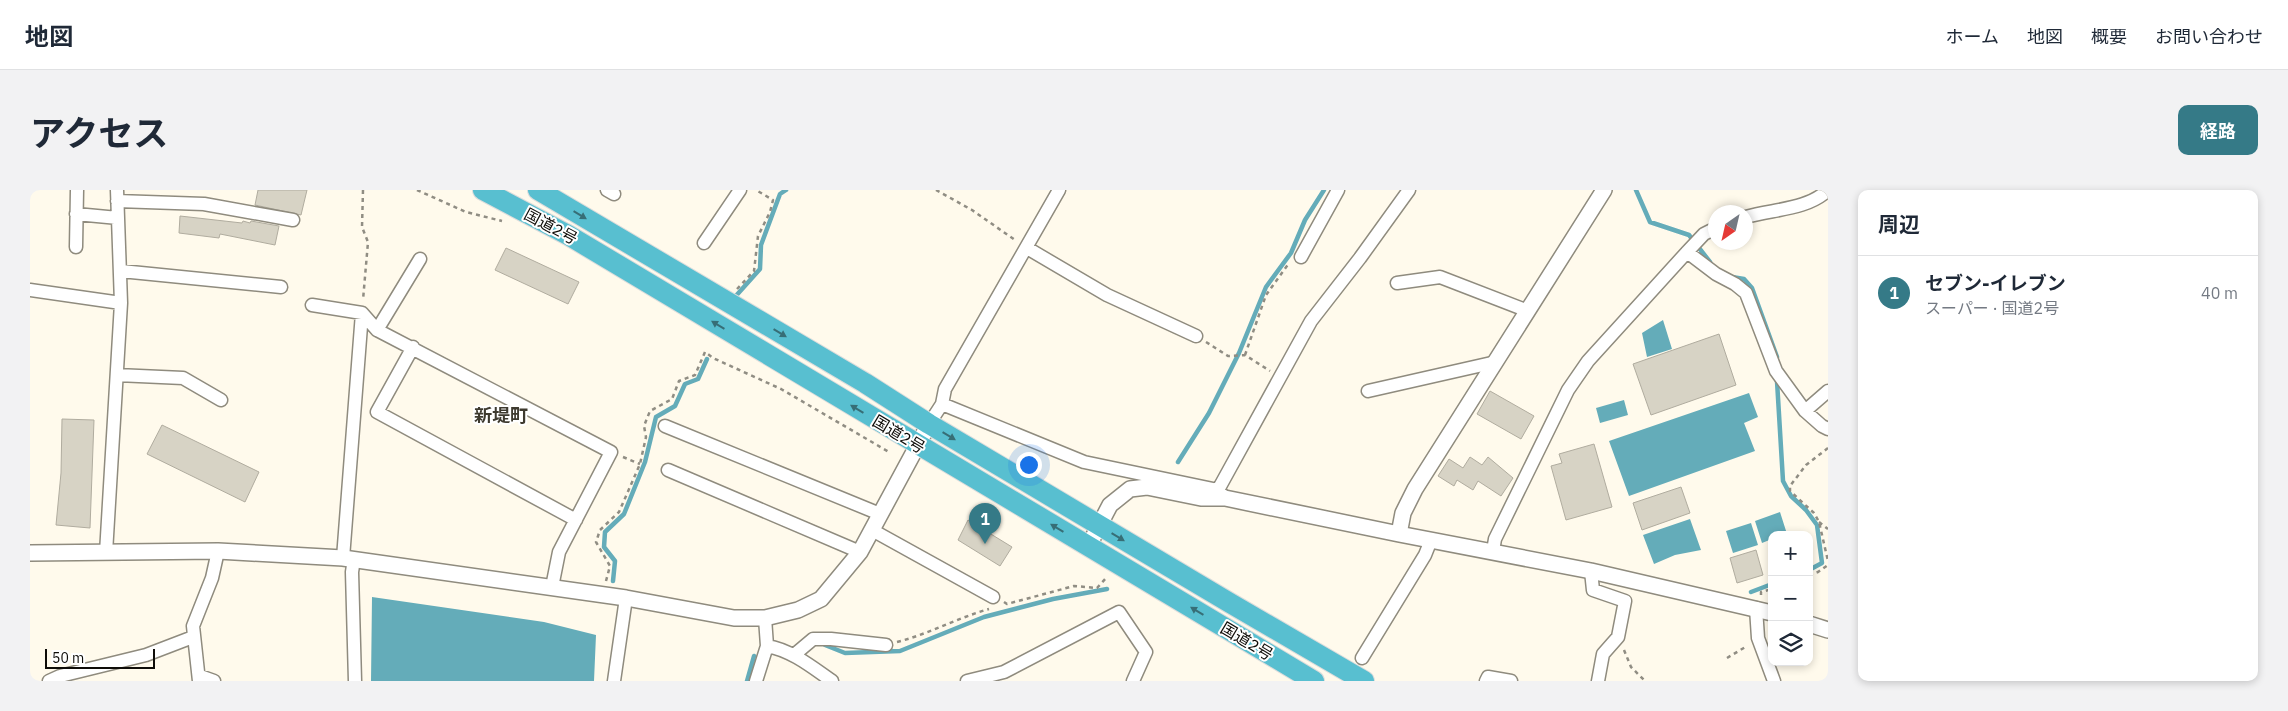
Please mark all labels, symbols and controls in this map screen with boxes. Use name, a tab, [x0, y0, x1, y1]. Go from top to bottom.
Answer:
text: 地図	[25, 20, 73, 52]
text: ホーム	[1946, 25, 1999, 48]
text: 地図	[2027, 25, 2063, 48]
text: 概要	[2091, 25, 2127, 48]
text: お問い合わせ	[2155, 25, 2263, 48]
button: 経路	[2178, 105, 2258, 155]
text: アクセス	[30, 110, 168, 156]
street label: 国道2号	[521, 204, 581, 248]
north arrow	[1708, 205, 1753, 250]
one-way arrow	[573, 210, 586, 219]
text: 周辺	[1878, 210, 1920, 238]
text: セブン-イレブン	[1925, 271, 2066, 295]
text: 1	[1889, 283, 1899, 303]
text: 40 m	[2201, 283, 2238, 303]
text: スーパー · 国道2号	[1925, 298, 2059, 318]
one-way arrow	[712, 321, 725, 330]
one-way arrow	[774, 328, 787, 337]
district label: 新堤町	[474, 404, 528, 427]
one-way arrow	[851, 405, 864, 414]
street label: 国道2号	[869, 411, 929, 457]
one-way arrow	[942, 431, 955, 440]
your location	[1016, 452, 1042, 478]
pin: 1	[969, 503, 1001, 544]
one-way arrow	[1050, 524, 1063, 533]
map controls	[1768, 531, 1813, 666]
button: +	[1768, 531, 1813, 576]
one-way arrow	[1112, 532, 1125, 541]
button: −	[1768, 576, 1813, 621]
one-way arrow	[1190, 607, 1203, 616]
street label: 国道2号	[1217, 618, 1277, 664]
button: layers	[1768, 621, 1813, 666]
scale bar	[45, 646, 155, 669]
text: 50 m	[52, 649, 84, 667]

